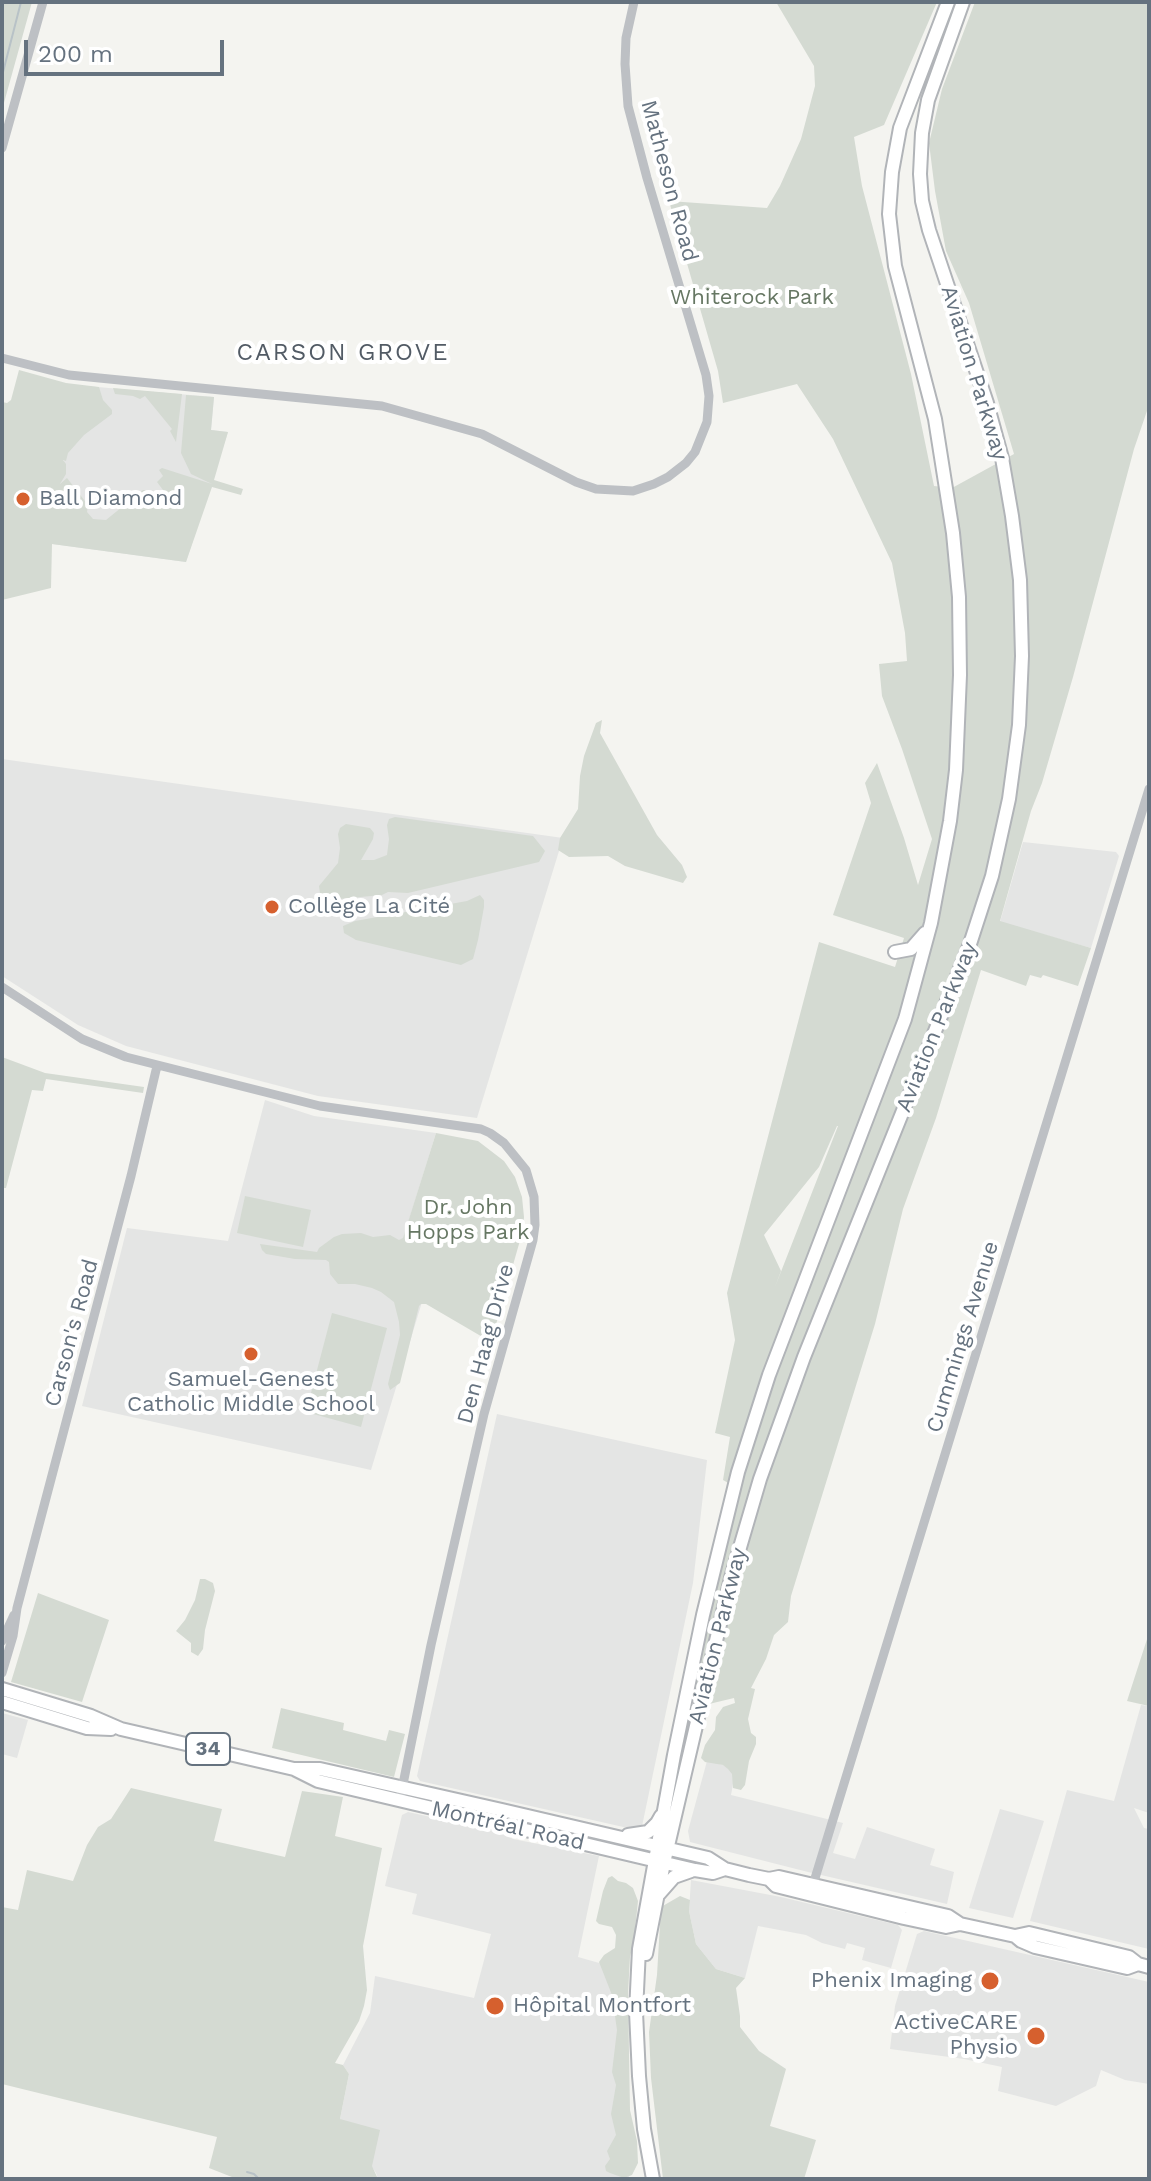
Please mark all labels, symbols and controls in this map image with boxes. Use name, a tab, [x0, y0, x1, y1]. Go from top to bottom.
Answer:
scale bar	[28, 24, 228, 74]
text: 200 m	[38, 40, 113, 68]
street label: Matheson Road	[635, 98, 703, 264]
street label: Aviation Parkway	[935, 283, 1013, 463]
park label: Whiterock Park	[670, 285, 834, 311]
district label: CARSON GROVE	[236, 339, 450, 367]
place label: Ball Diamond	[39, 486, 182, 512]
marker: Ball Diamond	[14, 490, 32, 508]
place label: Collège La Cité	[288, 894, 450, 920]
marker: Collège La Cité	[263, 898, 281, 916]
street label: Aviation Parkway	[891, 938, 983, 1116]
park label: Dr. John Hopps Park	[406, 1195, 530, 1246]
street label: Cummings Avenue	[921, 1238, 1005, 1436]
street label: Carson's Road	[40, 1256, 104, 1410]
street label: Den Haag Drive	[452, 1261, 520, 1427]
marker: Samuel-Genest Catholic Middle School	[242, 1345, 260, 1363]
place label: Samuel-Genest Catholic Middle School	[127, 1367, 375, 1418]
street label: Aviation Parkway	[683, 1545, 753, 1727]
road number: 34	[186, 1733, 230, 1765]
street label: Montréal Road	[429, 1796, 587, 1856]
place label: Phenix Imaging	[811, 1968, 972, 1994]
marker: Phenix Imaging	[979, 1970, 1001, 1992]
place label: Hôpital Montfort	[513, 1993, 691, 2019]
marker: Hôpital Montfort	[484, 1995, 506, 2017]
place label: ActiveCARE Physio	[894, 2010, 1018, 2062]
marker: ActiveCARE Physio	[1025, 2025, 1047, 2047]

